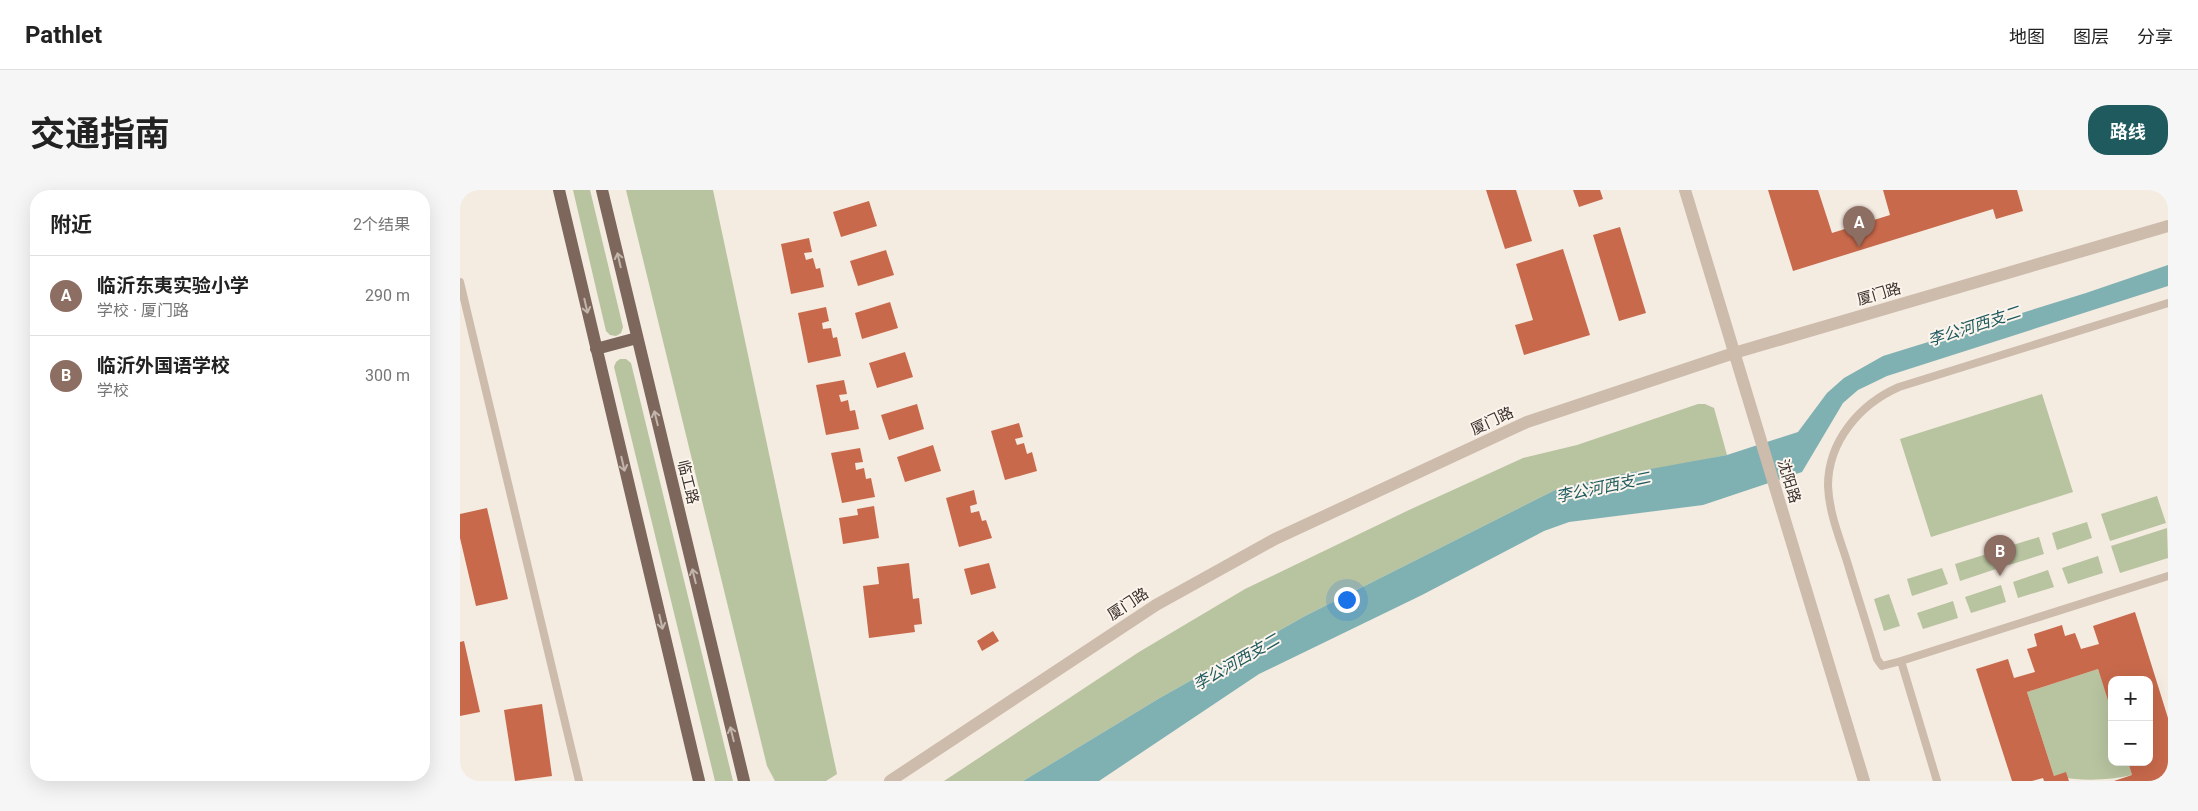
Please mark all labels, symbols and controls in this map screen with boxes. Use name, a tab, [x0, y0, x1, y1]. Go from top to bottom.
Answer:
text: Pathlet	[25, 21, 102, 49]
text: 地图	[2009, 26, 2045, 47]
text: 图层	[2073, 26, 2109, 47]
text: 分享	[2137, 26, 2173, 47]
button: 路线	[2088, 105, 2168, 155]
text: 交通指南	[30, 114, 170, 155]
pin: A	[1843, 206, 1875, 247]
text: 附近	[50, 213, 92, 237]
text: 2个结果	[353, 215, 410, 234]
one-way arrow	[614, 252, 623, 268]
text: 临沂东夷实验小学	[97, 274, 249, 297]
street label: 厦门路	[1855, 279, 1903, 309]
text: A	[61, 286, 71, 305]
text: 290 m	[365, 286, 410, 305]
one-way arrow	[582, 297, 591, 313]
text: 学校 · 厦门路	[97, 301, 189, 320]
water label: 李公河西支二	[1925, 302, 2024, 350]
text: 临沂外国语学校	[97, 354, 230, 377]
text: B	[61, 366, 71, 385]
text: 300 m	[365, 366, 410, 385]
text: 学校	[97, 381, 129, 400]
street label: 厦门路	[1468, 403, 1516, 439]
one-way arrow	[651, 410, 660, 426]
one-way arrow	[619, 455, 628, 471]
street label: 沈阳路	[1774, 457, 1804, 505]
street label: 临工路	[674, 458, 702, 506]
water label: 李公河西支二	[1554, 468, 1653, 506]
pin: B	[1984, 535, 2016, 576]
one-way arrow	[689, 568, 698, 584]
street label: 厦门路	[1104, 584, 1152, 624]
your location	[1334, 587, 1360, 613]
one-way arrow	[657, 613, 666, 629]
water label: 李公河西支二	[1190, 629, 1283, 694]
map controls	[2108, 676, 2153, 766]
button: +	[2108, 676, 2153, 721]
button: −	[2108, 721, 2153, 766]
one-way arrow	[727, 726, 736, 742]

